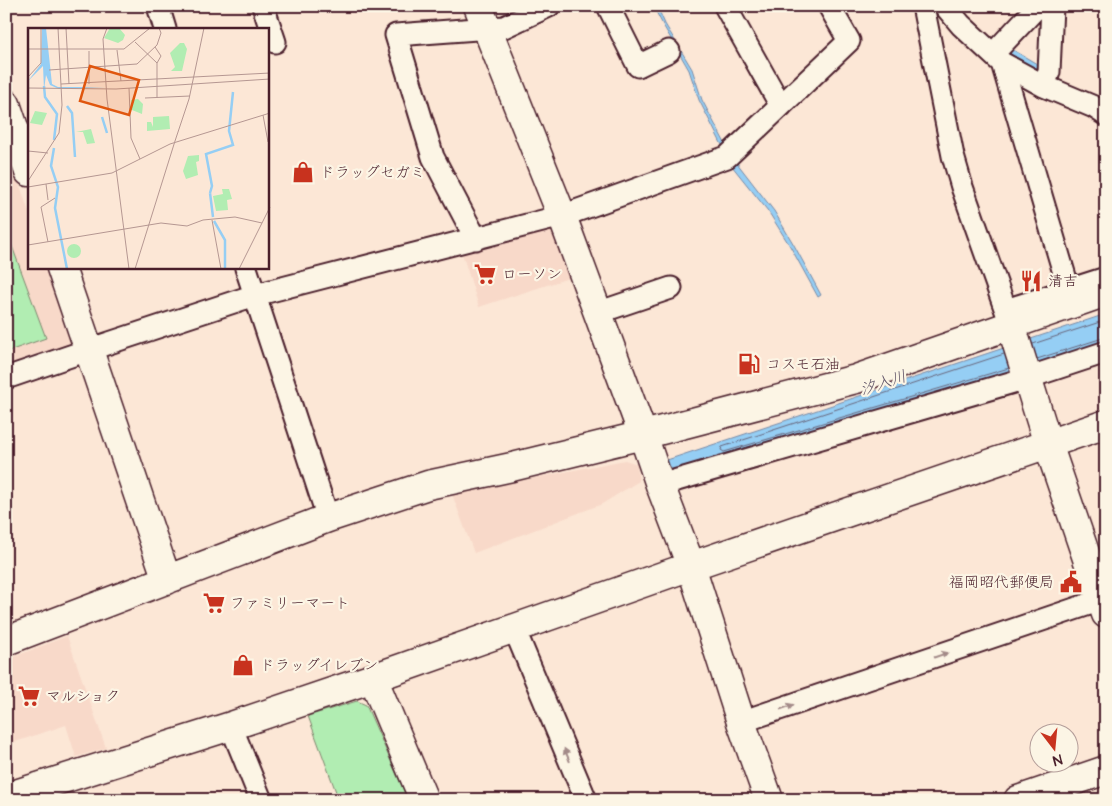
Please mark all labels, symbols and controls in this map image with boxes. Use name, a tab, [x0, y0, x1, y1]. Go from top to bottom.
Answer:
inset map	[28, 28, 269, 269]
shop icon: ドラッグセガミ	[290, 159, 316, 185]
place label: ドラッグセガミ	[320, 162, 425, 183]
supermarket icon: ローソン	[472, 261, 498, 287]
place label: ローソン	[502, 264, 562, 285]
restaurant icon: 清吉	[1018, 268, 1044, 294]
place label: 清吉	[1048, 271, 1078, 292]
fuel station icon: コスモ石油	[736, 351, 762, 377]
place label: コスモ石油	[766, 354, 840, 375]
water label: 汐入川	[857, 365, 909, 401]
public building icon: 福岡昭代郵便局	[1058, 569, 1084, 595]
place label: 福岡昭代郵便局	[949, 572, 1054, 593]
supermarket icon: ファミリーマート	[201, 590, 227, 616]
place label: ファミリーマート	[230, 593, 350, 614]
one-way arrow	[934, 650, 949, 658]
shop icon: ドラッグイレブン	[230, 652, 256, 678]
place label: ドラッグイレブン	[260, 655, 378, 676]
supermarket icon: マルショク	[16, 683, 42, 709]
place label: マルショク	[46, 686, 120, 707]
one-way arrow	[780, 703, 795, 711]
north arrow	[1030, 724, 1080, 774]
one-way arrow	[563, 747, 571, 762]
text: N	[1050, 749, 1064, 770]

